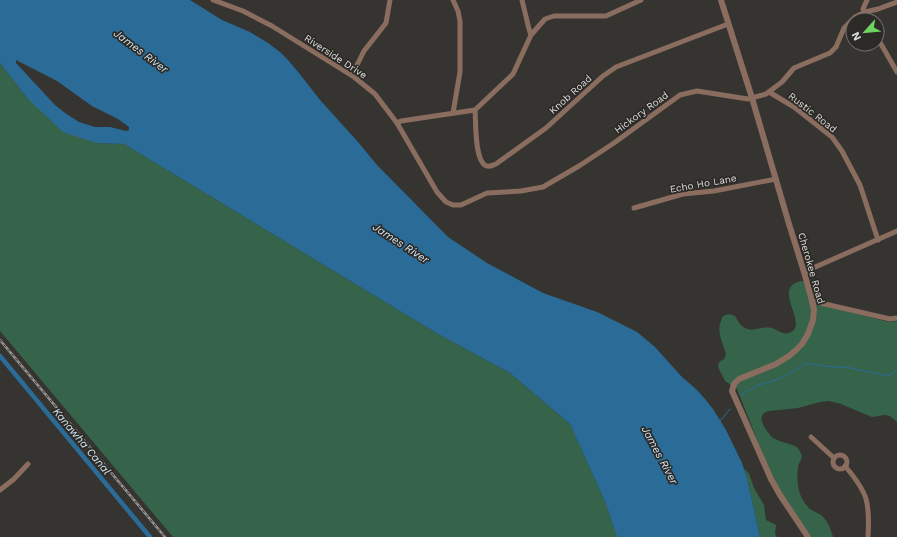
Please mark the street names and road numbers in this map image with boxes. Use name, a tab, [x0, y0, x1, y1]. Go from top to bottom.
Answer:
street label: Riverside Drive	[302, 32, 369, 81]
street label: Knob Road	[547, 73, 594, 116]
street label: Hickory Road	[612, 89, 670, 136]
street label: Rustic Road	[786, 90, 839, 135]
street label: Echo Ho Lane	[669, 172, 738, 195]
street label: Cherokee Road	[796, 231, 827, 305]

